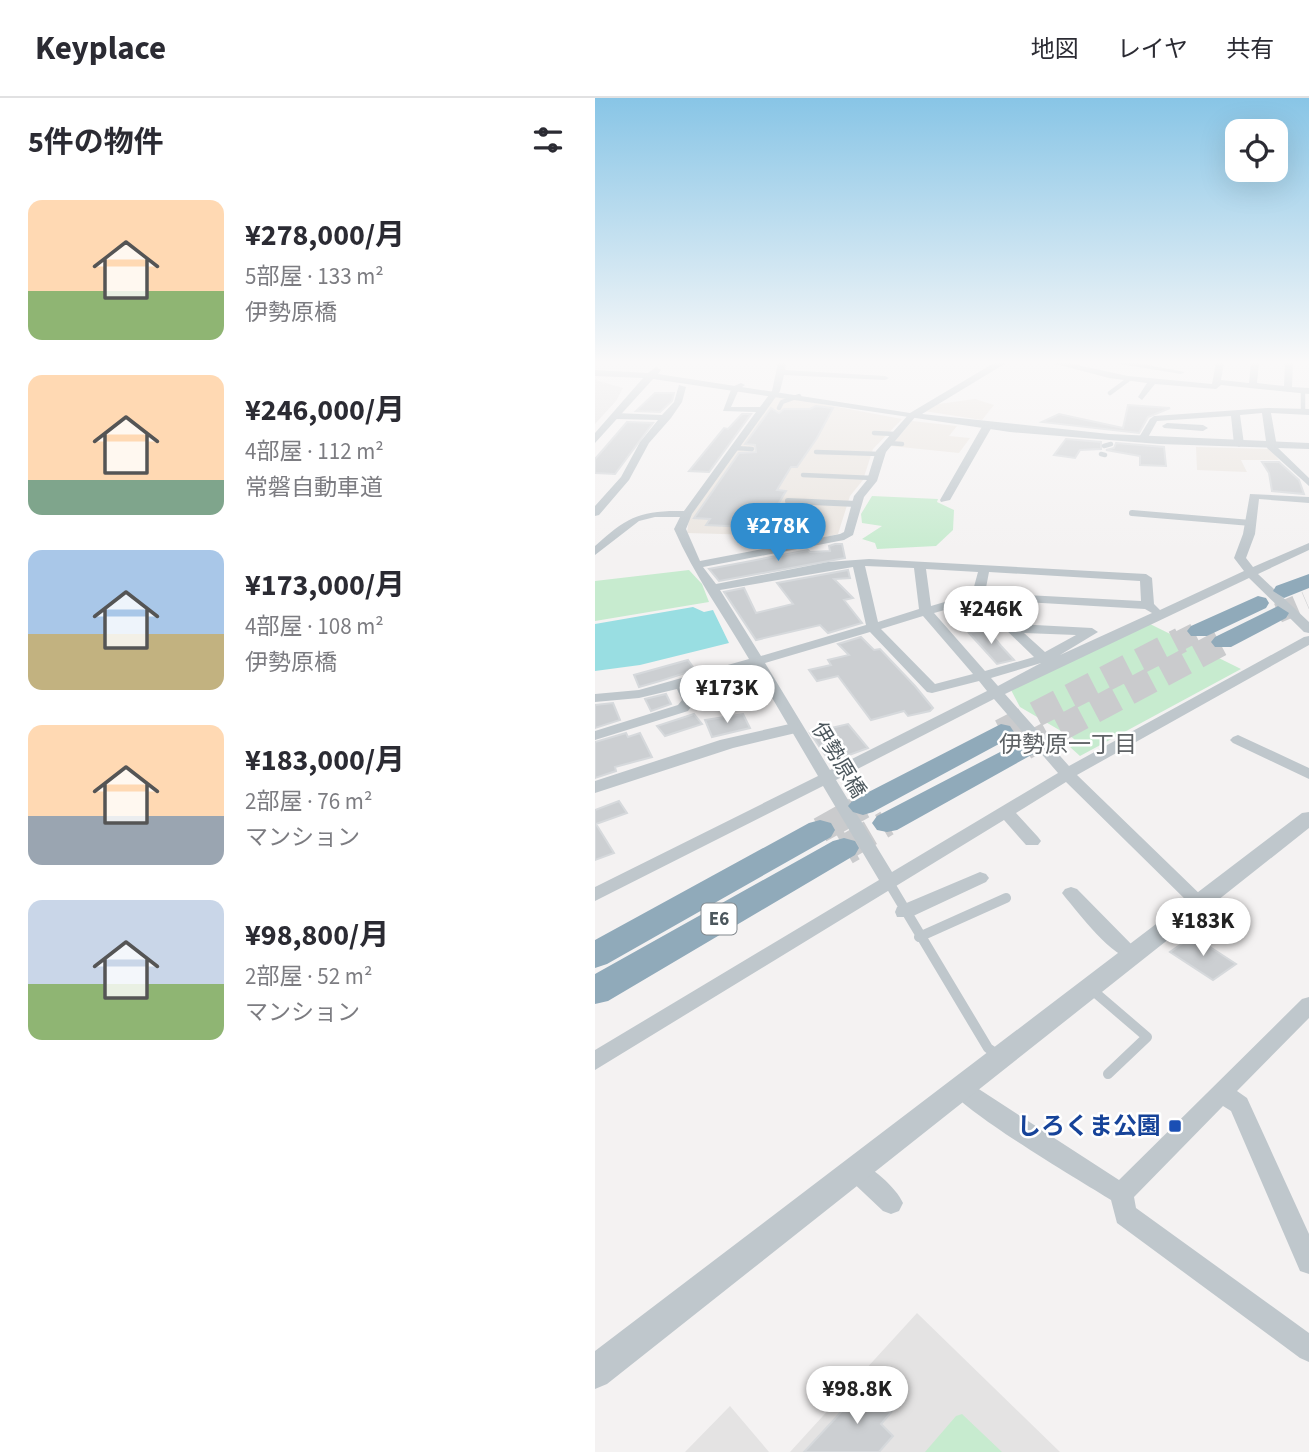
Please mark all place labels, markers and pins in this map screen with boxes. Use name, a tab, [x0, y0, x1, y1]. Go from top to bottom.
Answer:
pin: ¥278K	[729, 504, 827, 563]
pin: ¥246K	[942, 587, 1040, 646]
pin: ¥173K	[678, 666, 776, 725]
pin: ¥183K	[1154, 898, 1252, 958]
place label: しろくま公園	[1017, 1109, 1161, 1144]
marker: しろくま公園	[1167, 1118, 1183, 1134]
pin: ¥98.8K	[800, 1366, 914, 1426]

